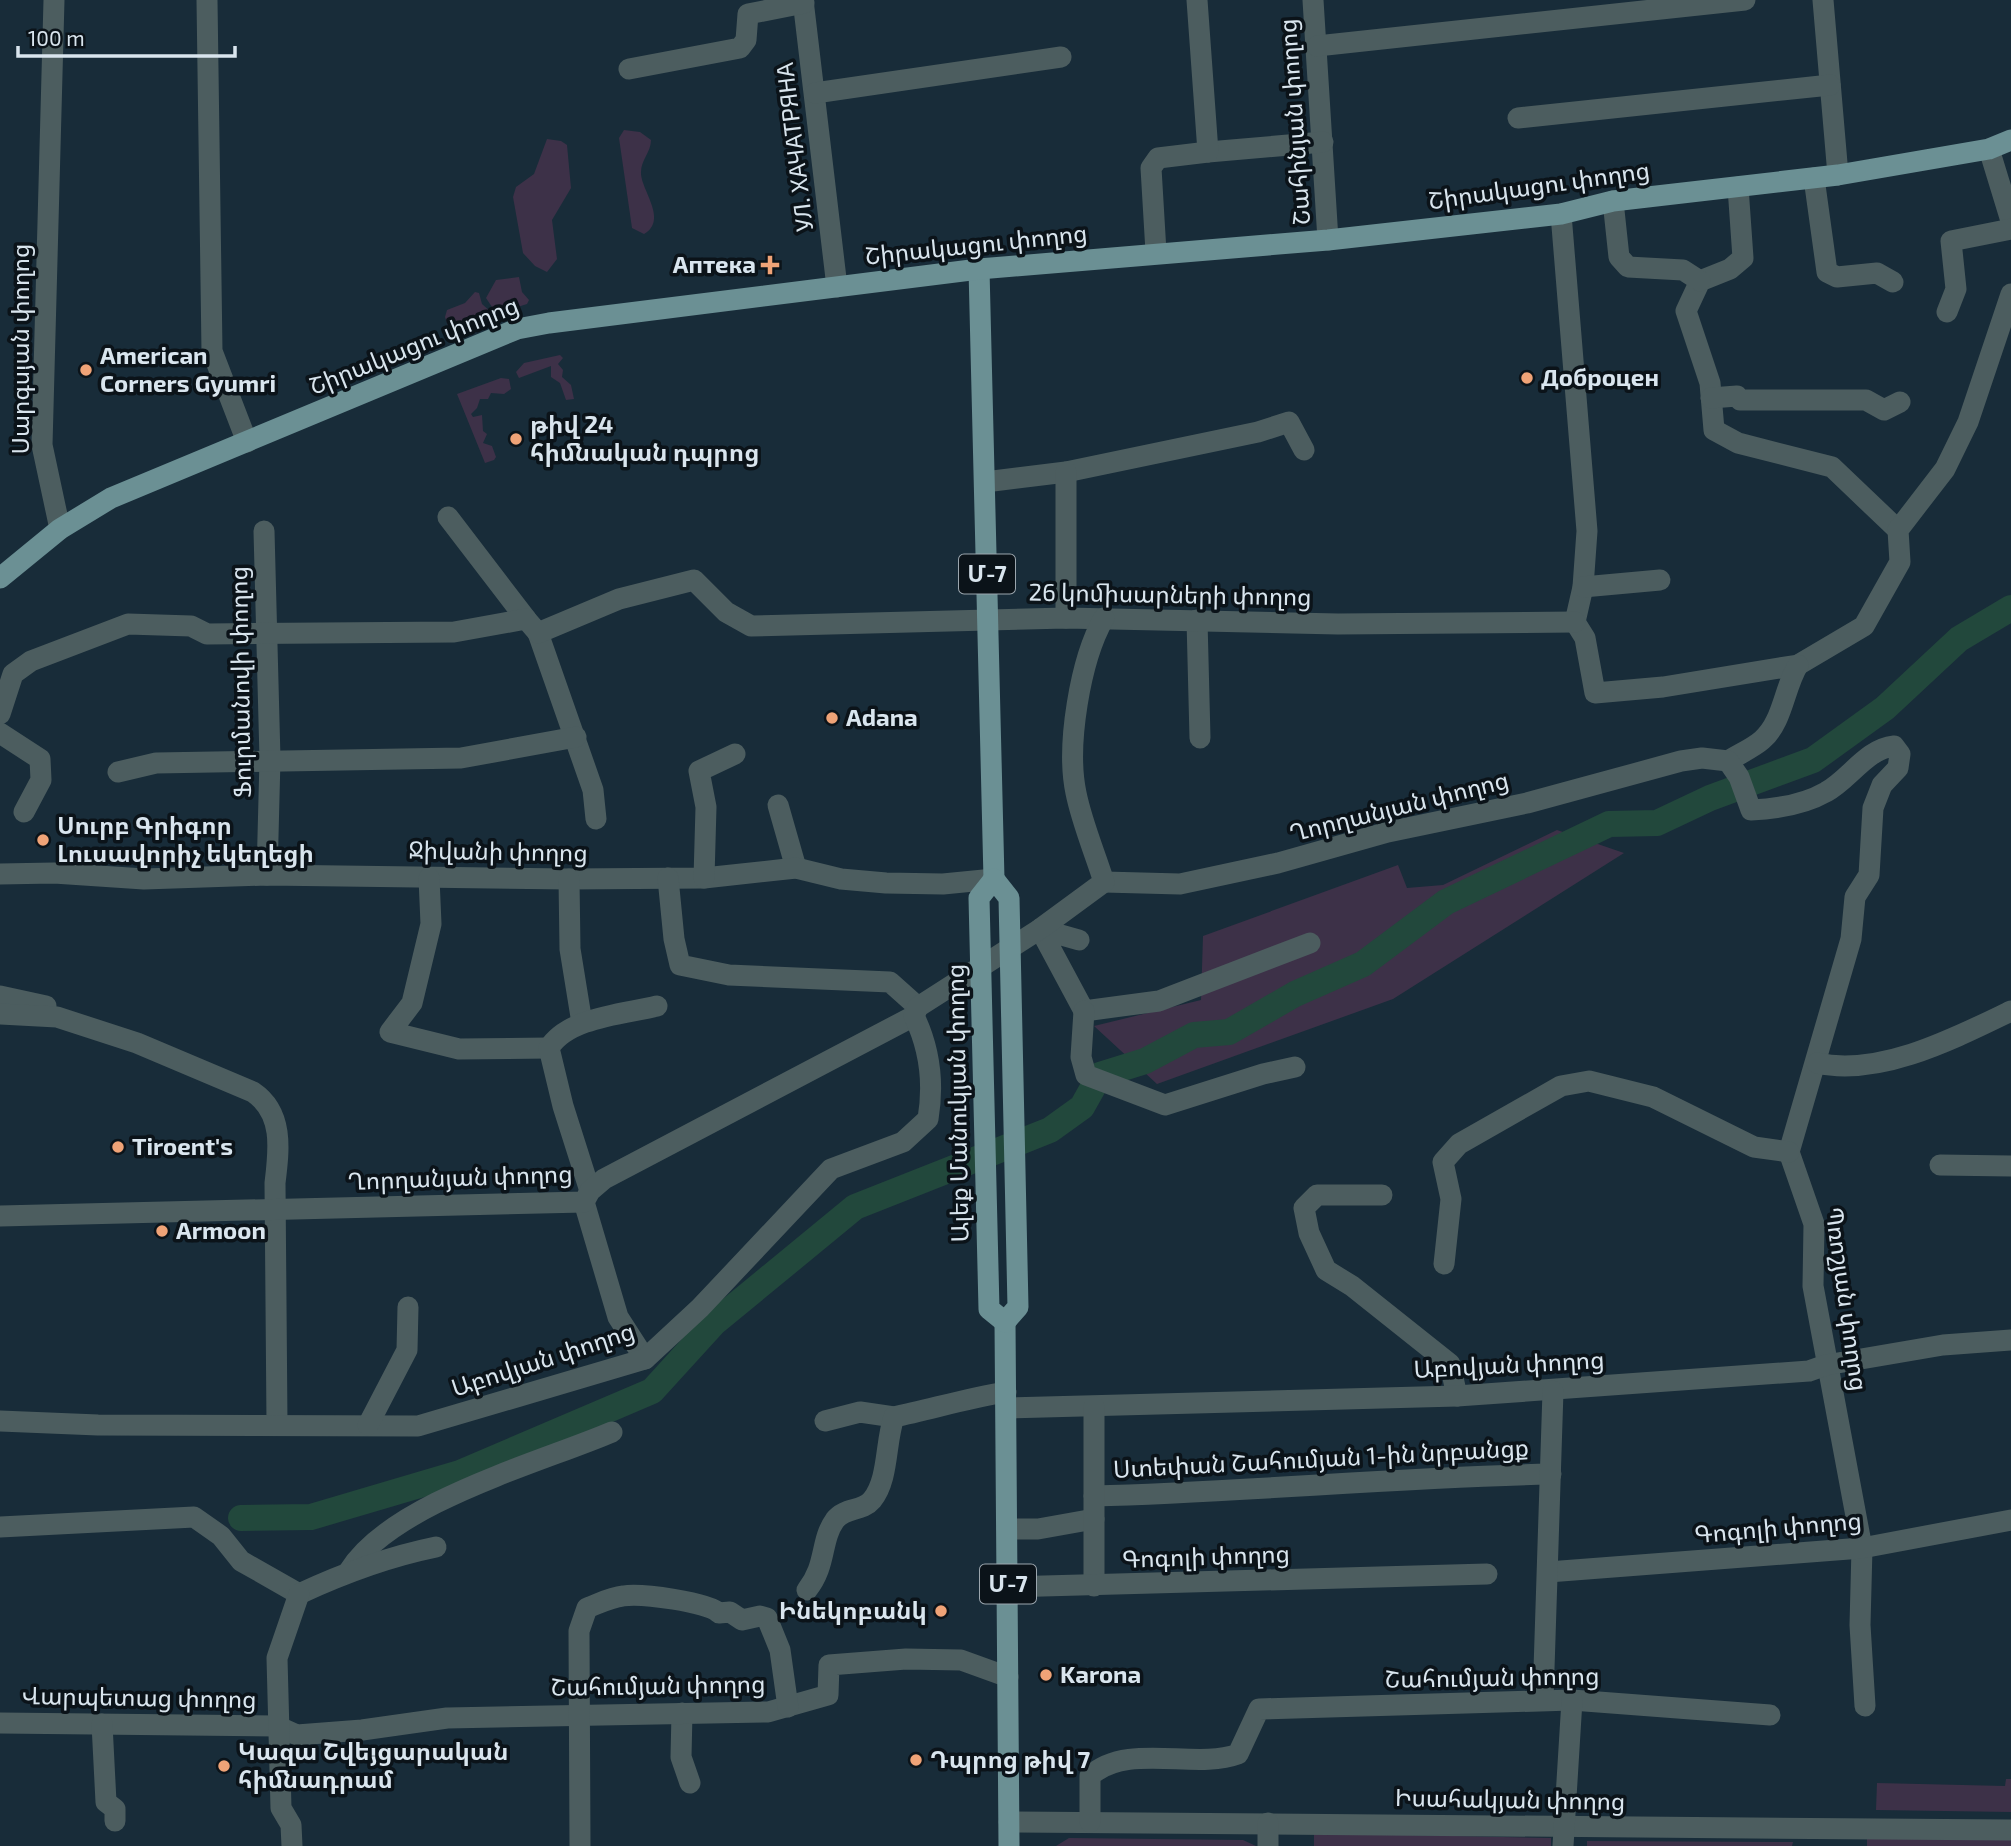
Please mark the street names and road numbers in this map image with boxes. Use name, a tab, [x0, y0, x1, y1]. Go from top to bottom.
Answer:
street label: Շահինյան փողոց	[1272, 18, 1316, 227]
street label: УЛ. ХАЧАТРЯНА	[769, 61, 818, 233]
street label: Շիրակացու փողոց	[1426, 155, 1652, 215]
street label: Շիրակացու փողոց	[863, 217, 1089, 271]
street label: Սարգսյան փողոց	[5, 244, 35, 454]
street label: Շիրակացու փողոց	[304, 289, 523, 401]
road number: Մ-7	[959, 554, 1015, 594]
street label: Ֆուրմանովի փողոց	[223, 566, 257, 798]
street label: 26 կոմիսարների փողոց	[1028, 577, 1312, 611]
street label: Ղորղանյան փողոց	[1286, 764, 1512, 848]
street label: Ջիվանի փողոց	[408, 834, 588, 868]
street label: Ալեք Մանուկյան փողոց	[940, 963, 974, 1243]
street label: Ղորղանյան փողոց	[347, 1158, 573, 1196]
street label: Պռոշյան փողոց	[1819, 1205, 1875, 1393]
street label: Աբովյան փողոց	[447, 1315, 638, 1403]
street label: Աբովյան փողոց	[1413, 1344, 1605, 1384]
street label: Ստեփան Շահումյան 1-ին նրբանցք	[1112, 1432, 1530, 1484]
street label: Գոգոլի փողոց	[1693, 1505, 1863, 1549]
street label: Գոգոլի փողոց	[1122, 1538, 1290, 1574]
road number: Մ-7	[980, 1564, 1036, 1604]
street label: Շահումյան փողոց	[1384, 1660, 1600, 1694]
street label: Շահումյան փողոց	[550, 1668, 766, 1702]
street label: Վարպետաց փողոց	[21, 1680, 257, 1714]
street label: Իսահակյան փողոց	[1395, 1782, 1626, 1816]

